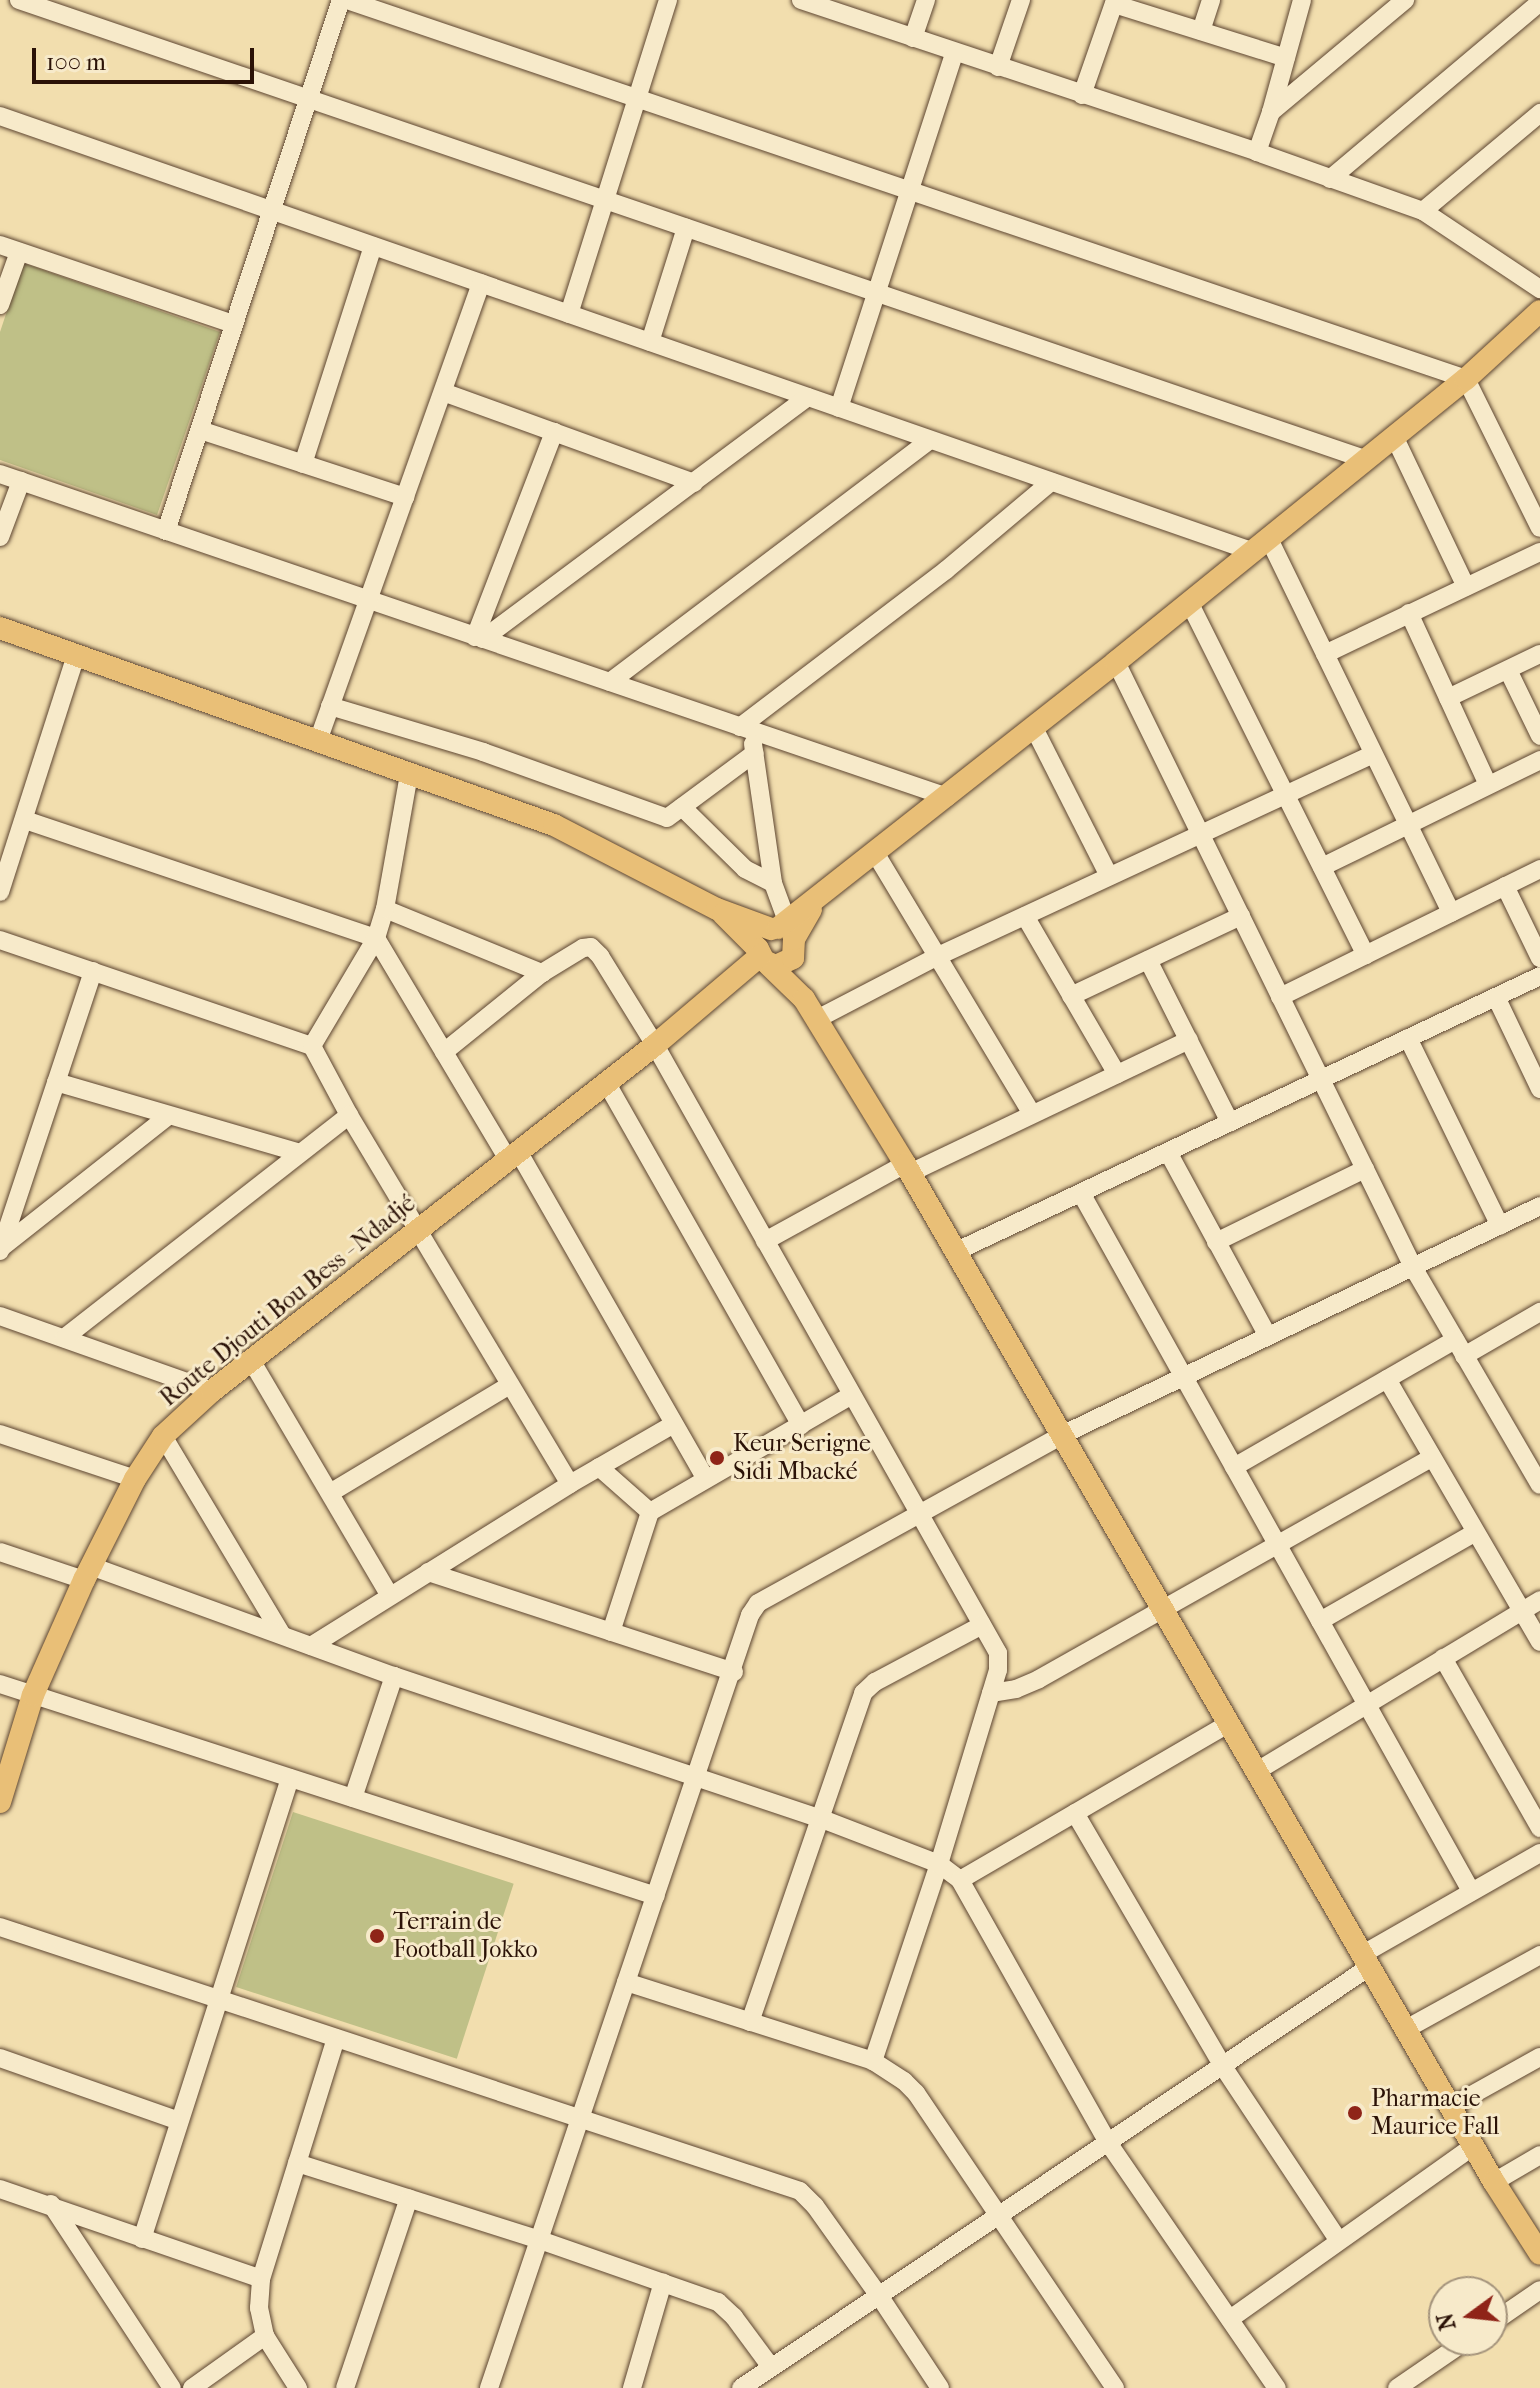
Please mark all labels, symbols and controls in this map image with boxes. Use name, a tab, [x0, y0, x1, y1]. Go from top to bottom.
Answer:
scale bar	[36, 32, 258, 82]
text: 100 m	[46, 48, 106, 76]
street label: Route Djouti Bou Bess - Ndadjé	[155, 1189, 421, 1413]
place label: Keur Serigne Sidi Mbacké	[733, 1430, 871, 1486]
marker: Keur Serigne Sidi Mbacké	[708, 1449, 726, 1467]
place label: Terrain de Football Jokko	[393, 1908, 538, 1964]
marker: Terrain de Football Jokko	[368, 1927, 386, 1945]
place label: Pharmacie Maurice Fall	[1371, 2085, 1499, 2141]
marker: Pharmacie Maurice Fall	[1346, 2104, 1364, 2122]
north arrow	[1428, 2276, 1508, 2356]
text: N	[1432, 2310, 1461, 2333]

